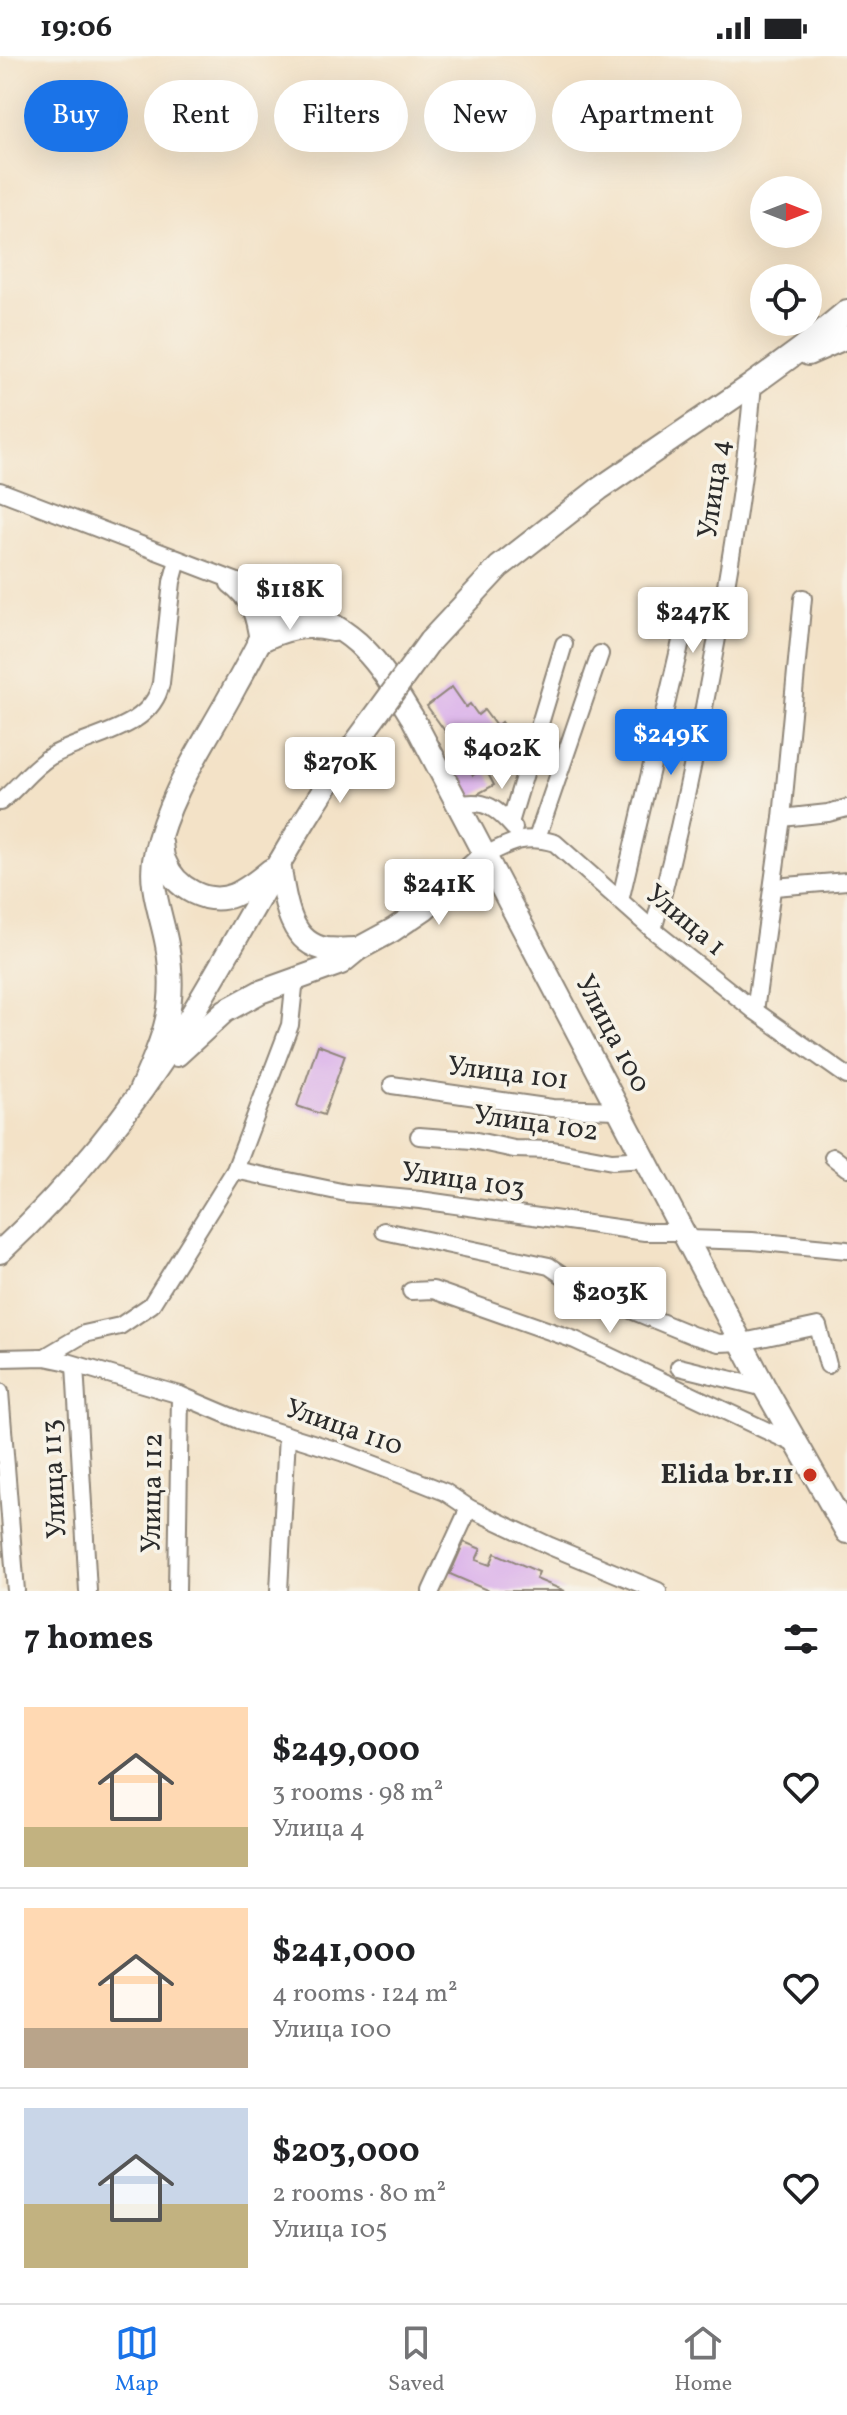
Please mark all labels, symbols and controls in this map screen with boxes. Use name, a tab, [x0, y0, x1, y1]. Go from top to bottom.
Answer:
text: 19:06	[40, 7, 112, 49]
chip: Buy	[24, 80, 128, 152]
chip: Rent	[144, 80, 258, 152]
chip: Filters	[274, 80, 408, 152]
chip: New	[424, 80, 536, 152]
chip: Apartment	[552, 80, 742, 152]
north arrow	[750, 176, 822, 248]
map controls	[750, 176, 822, 336]
button: locate	[750, 264, 822, 336]
street label: Улица 4	[689, 437, 741, 541]
pin: $118K	[234, 564, 346, 632]
text: $118K	[256, 572, 324, 608]
pin: $247K	[637, 587, 749, 655]
text: $247K	[656, 595, 730, 631]
pin: $249K	[615, 709, 727, 777]
text: $249K	[633, 717, 709, 753]
pin: $402K	[446, 723, 558, 791]
text: $402K	[463, 731, 541, 767]
pin: $270K	[284, 737, 396, 805]
text: $270K	[303, 745, 377, 781]
pin: $241K	[383, 859, 495, 927]
text: $241K	[403, 867, 475, 903]
street label: Улица 1	[636, 876, 734, 966]
street label: Улица 100	[565, 968, 659, 1100]
street label: Улица 101	[445, 1047, 571, 1101]
street label: Улица 102	[471, 1096, 601, 1152]
street label: Улица 103	[398, 1153, 528, 1209]
pin: $203K	[554, 1267, 666, 1335]
text: $203K	[572, 1275, 648, 1311]
street label: Улица 110	[280, 1390, 408, 1466]
street label: Улица 113	[32, 1418, 78, 1540]
street label: Улица 112	[132, 1433, 174, 1553]
place label: Elida br.11	[661, 1456, 794, 1495]
marker: Elida br.11	[801, 1466, 819, 1484]
text: 7 homes	[24, 1616, 153, 1663]
icon: filters	[779, 1617, 823, 1661]
text: $249,000	[272, 1728, 420, 1775]
icon: home	[88, 1739, 184, 1835]
icon: heart	[779, 1765, 823, 1809]
text: 3 rooms · 98 m²	[272, 1775, 443, 1811]
text: Улица 4	[272, 1811, 365, 1847]
text: $241,000	[272, 1929, 416, 1976]
icon: home	[88, 1940, 184, 2036]
icon: heart	[779, 1966, 823, 2010]
text: 4 rooms · 124 m²	[272, 1976, 458, 2012]
text: Улица 100	[272, 2012, 391, 2048]
text: $203,000	[272, 2129, 420, 2176]
icon: home	[88, 2140, 184, 2236]
icon: heart	[779, 2166, 823, 2210]
text: 2 rooms · 80 m²	[272, 2176, 446, 2212]
text: Улица 105	[272, 2212, 388, 2248]
tab: Map	[115, 2321, 159, 2400]
tab: Saved	[388, 2321, 445, 2400]
tab: Home	[674, 2321, 732, 2400]

